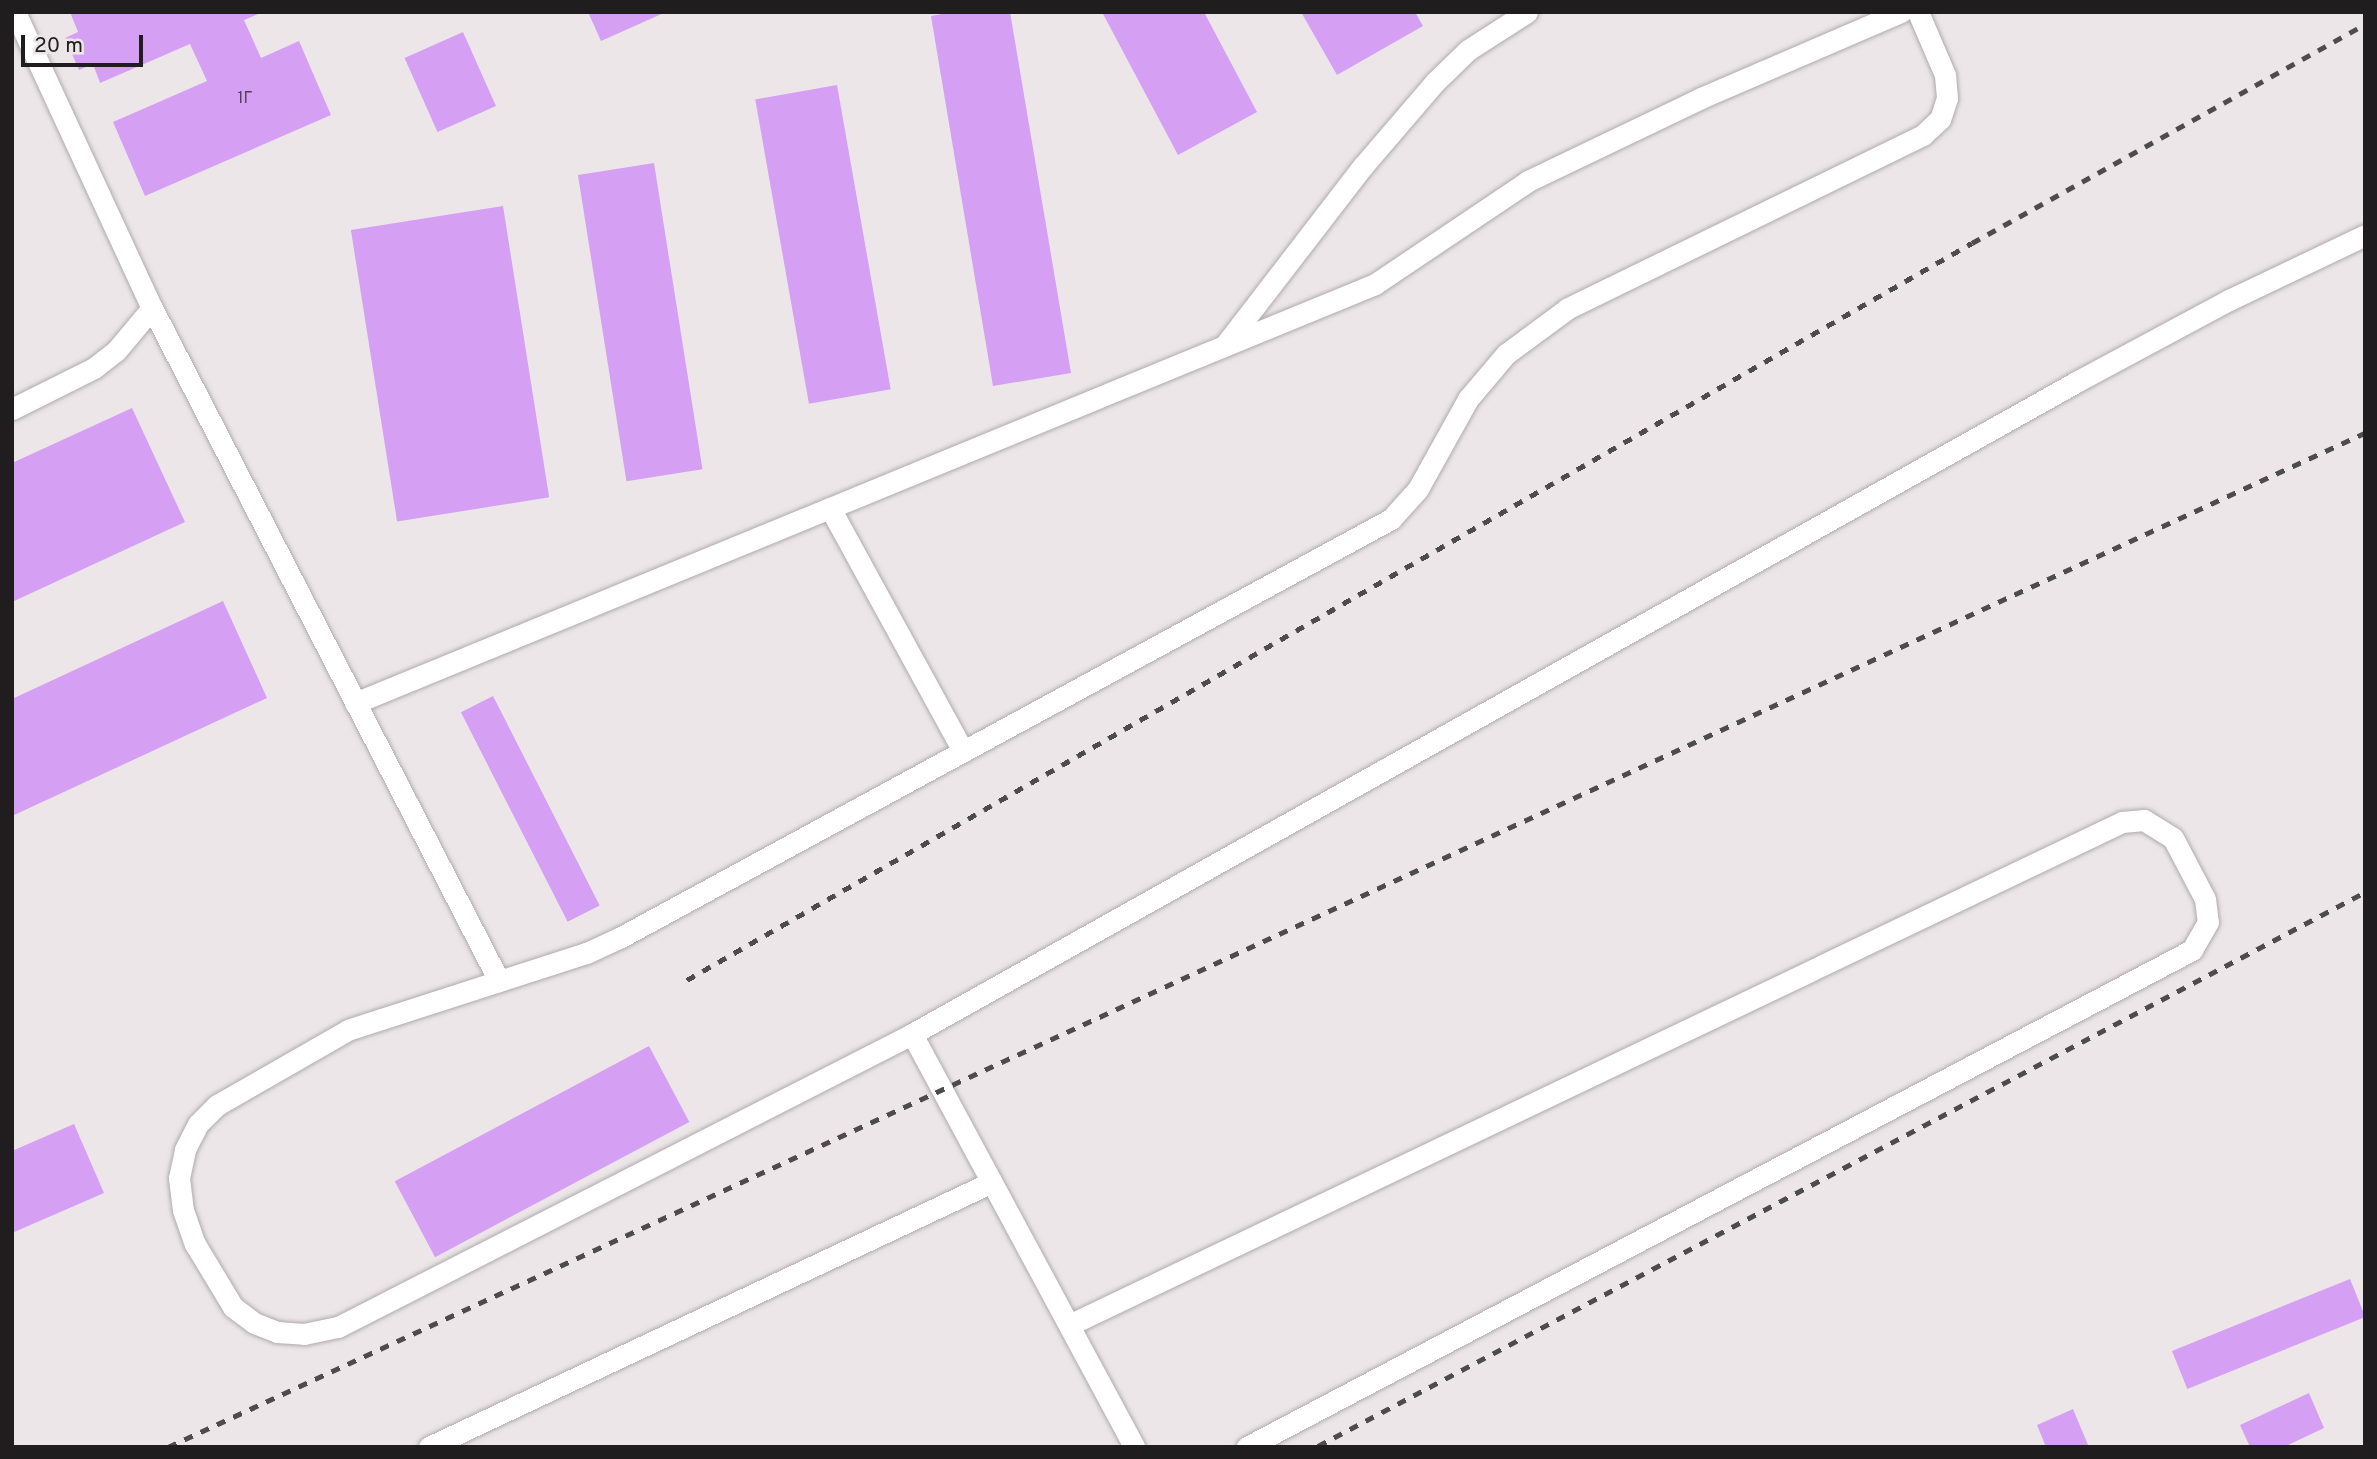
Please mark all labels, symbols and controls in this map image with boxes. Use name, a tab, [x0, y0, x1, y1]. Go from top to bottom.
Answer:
scale bar	[24, 21, 147, 65]
text: 20 m	[34, 33, 83, 60]
house number: 1Г	[237, 89, 253, 109]

